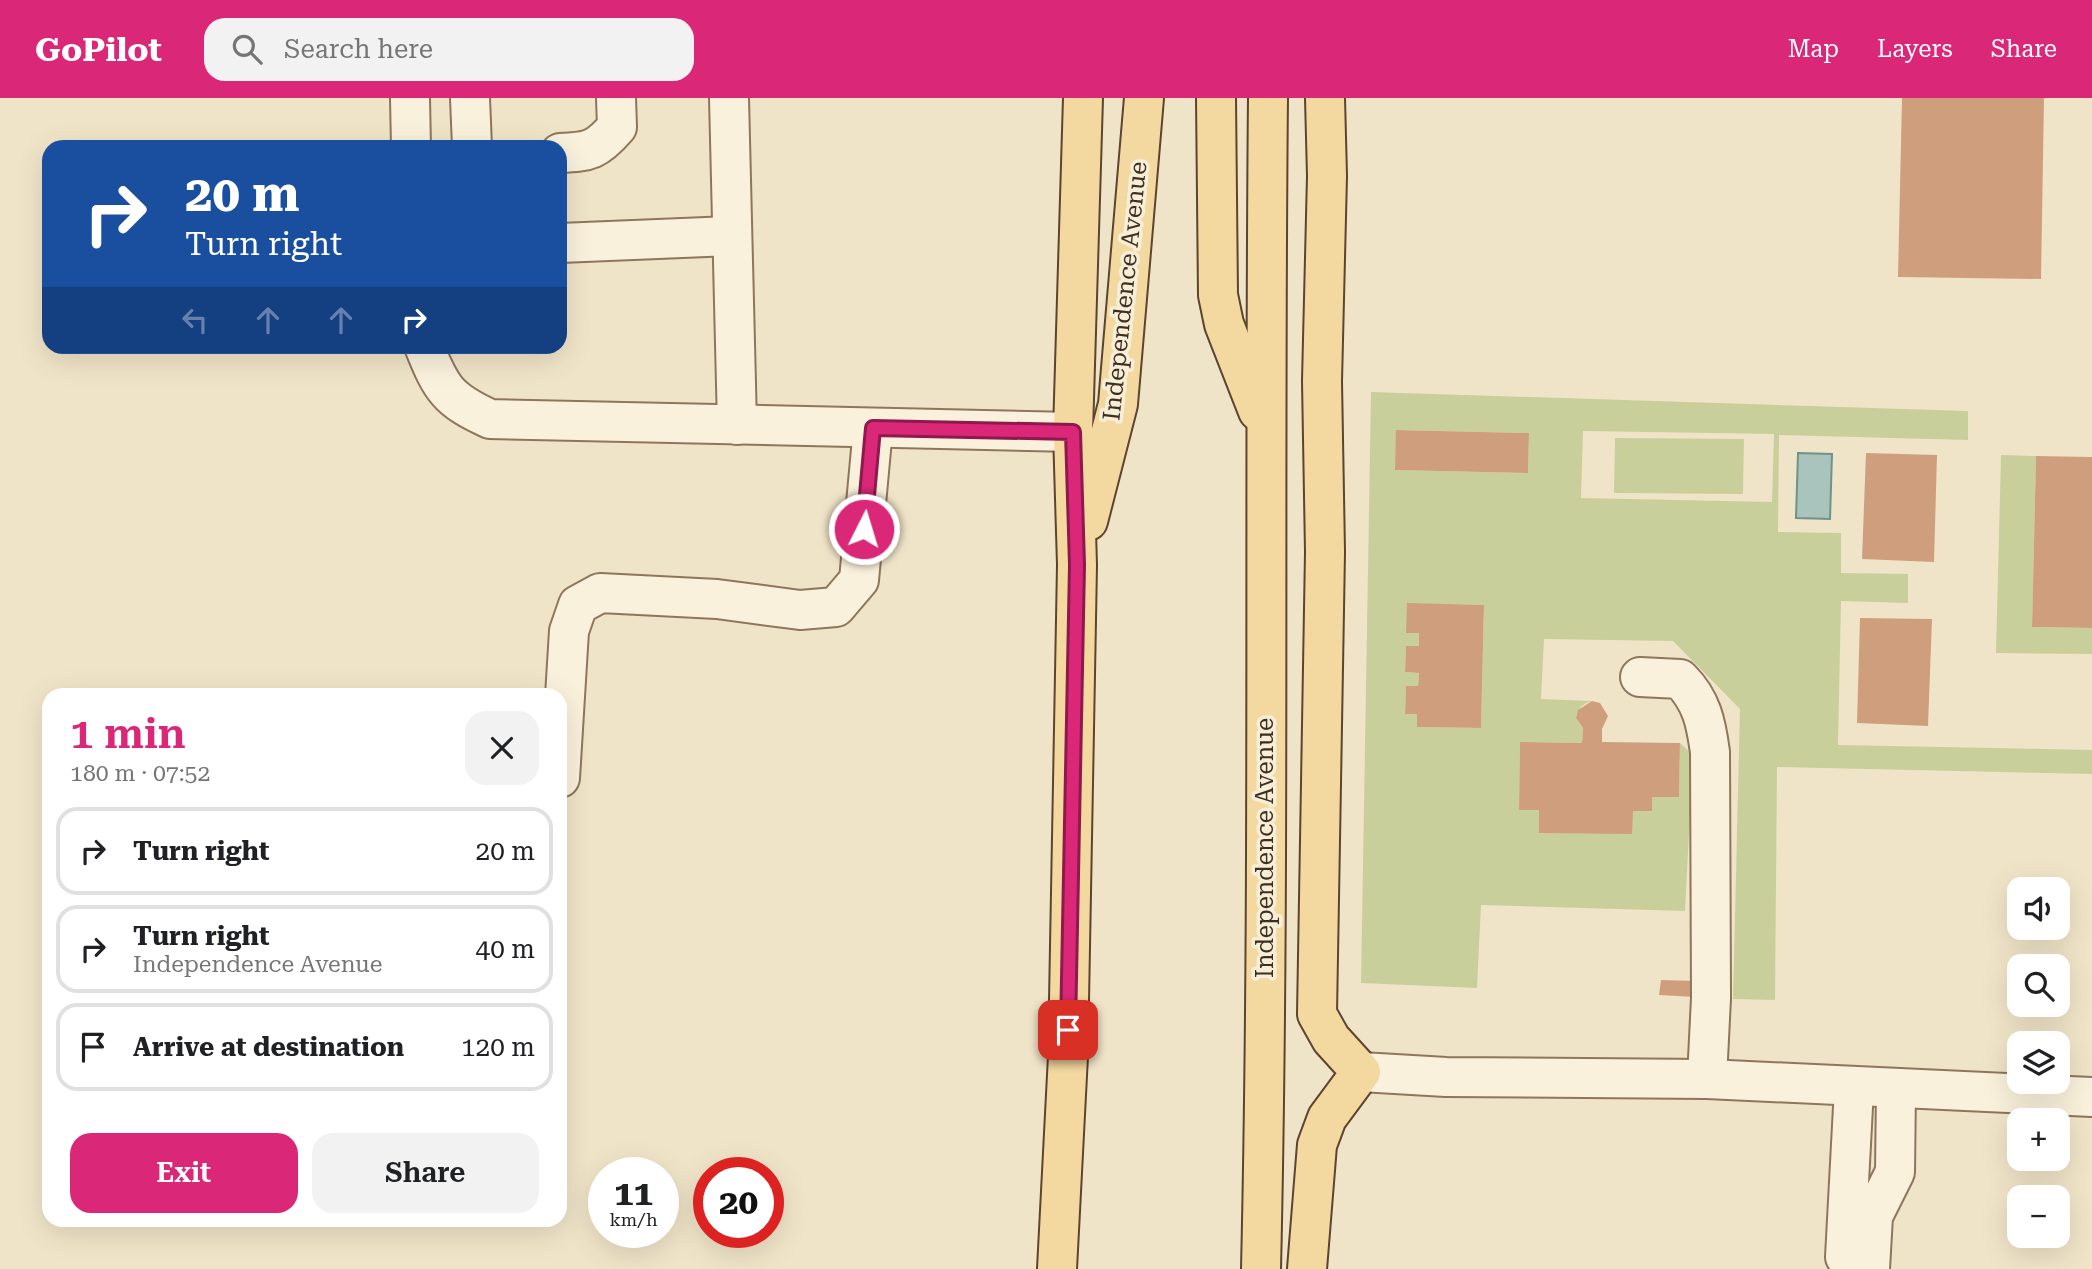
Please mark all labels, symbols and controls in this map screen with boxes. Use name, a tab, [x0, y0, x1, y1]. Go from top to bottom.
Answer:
search box	[204, 18, 694, 81]
text: GoPilot	[35, 30, 162, 69]
icon: search	[228, 30, 266, 68]
text: Search here	[284, 34, 433, 64]
text: Map	[1788, 35, 1839, 63]
text: Layers	[1877, 35, 1953, 63]
text: Share	[1991, 35, 2057, 63]
street label: Independence Avenue	[1097, 160, 1153, 422]
text: 20 m	[185, 166, 300, 223]
icon: right	[70, 168, 161, 259]
text: Turn right	[185, 225, 342, 263]
icon: left	[176, 301, 214, 339]
icon: ahead	[249, 301, 287, 339]
icon: ahead	[322, 301, 360, 339]
icon: right	[395, 301, 433, 339]
position arrow	[827, 492, 901, 566]
text: 1 min	[70, 709, 186, 758]
button: close	[465, 711, 539, 785]
street label: Independence Avenue	[1251, 718, 1279, 978]
text: 180 m · 07:52	[70, 760, 210, 787]
icon: right	[74, 832, 112, 870]
text: Turn right	[133, 836, 269, 866]
text: 20 m	[476, 836, 535, 866]
map controls	[2007, 877, 2070, 1248]
button: sound	[2007, 877, 2070, 940]
text: Turn right	[133, 921, 269, 951]
icon: right	[74, 930, 112, 968]
text: 40 m	[476, 934, 535, 964]
text: Independence Avenue	[133, 951, 382, 978]
button: search	[2007, 954, 2070, 1017]
pin	[1038, 1000, 1098, 1060]
icon: arrive	[1049, 1011, 1087, 1049]
icon: arrive	[74, 1028, 112, 1066]
button: layers	[2007, 1031, 2070, 1094]
text: Arrive at destination	[133, 1032, 404, 1062]
text: 120 m	[461, 1032, 535, 1062]
button: +	[2007, 1108, 2070, 1171]
button: Exit	[70, 1133, 298, 1213]
button: Share	[312, 1133, 539, 1213]
speed limit sign: 20	[693, 1157, 784, 1248]
text: 11	[614, 1173, 653, 1214]
button: −	[2007, 1185, 2070, 1248]
text: km/h	[609, 1209, 658, 1230]

